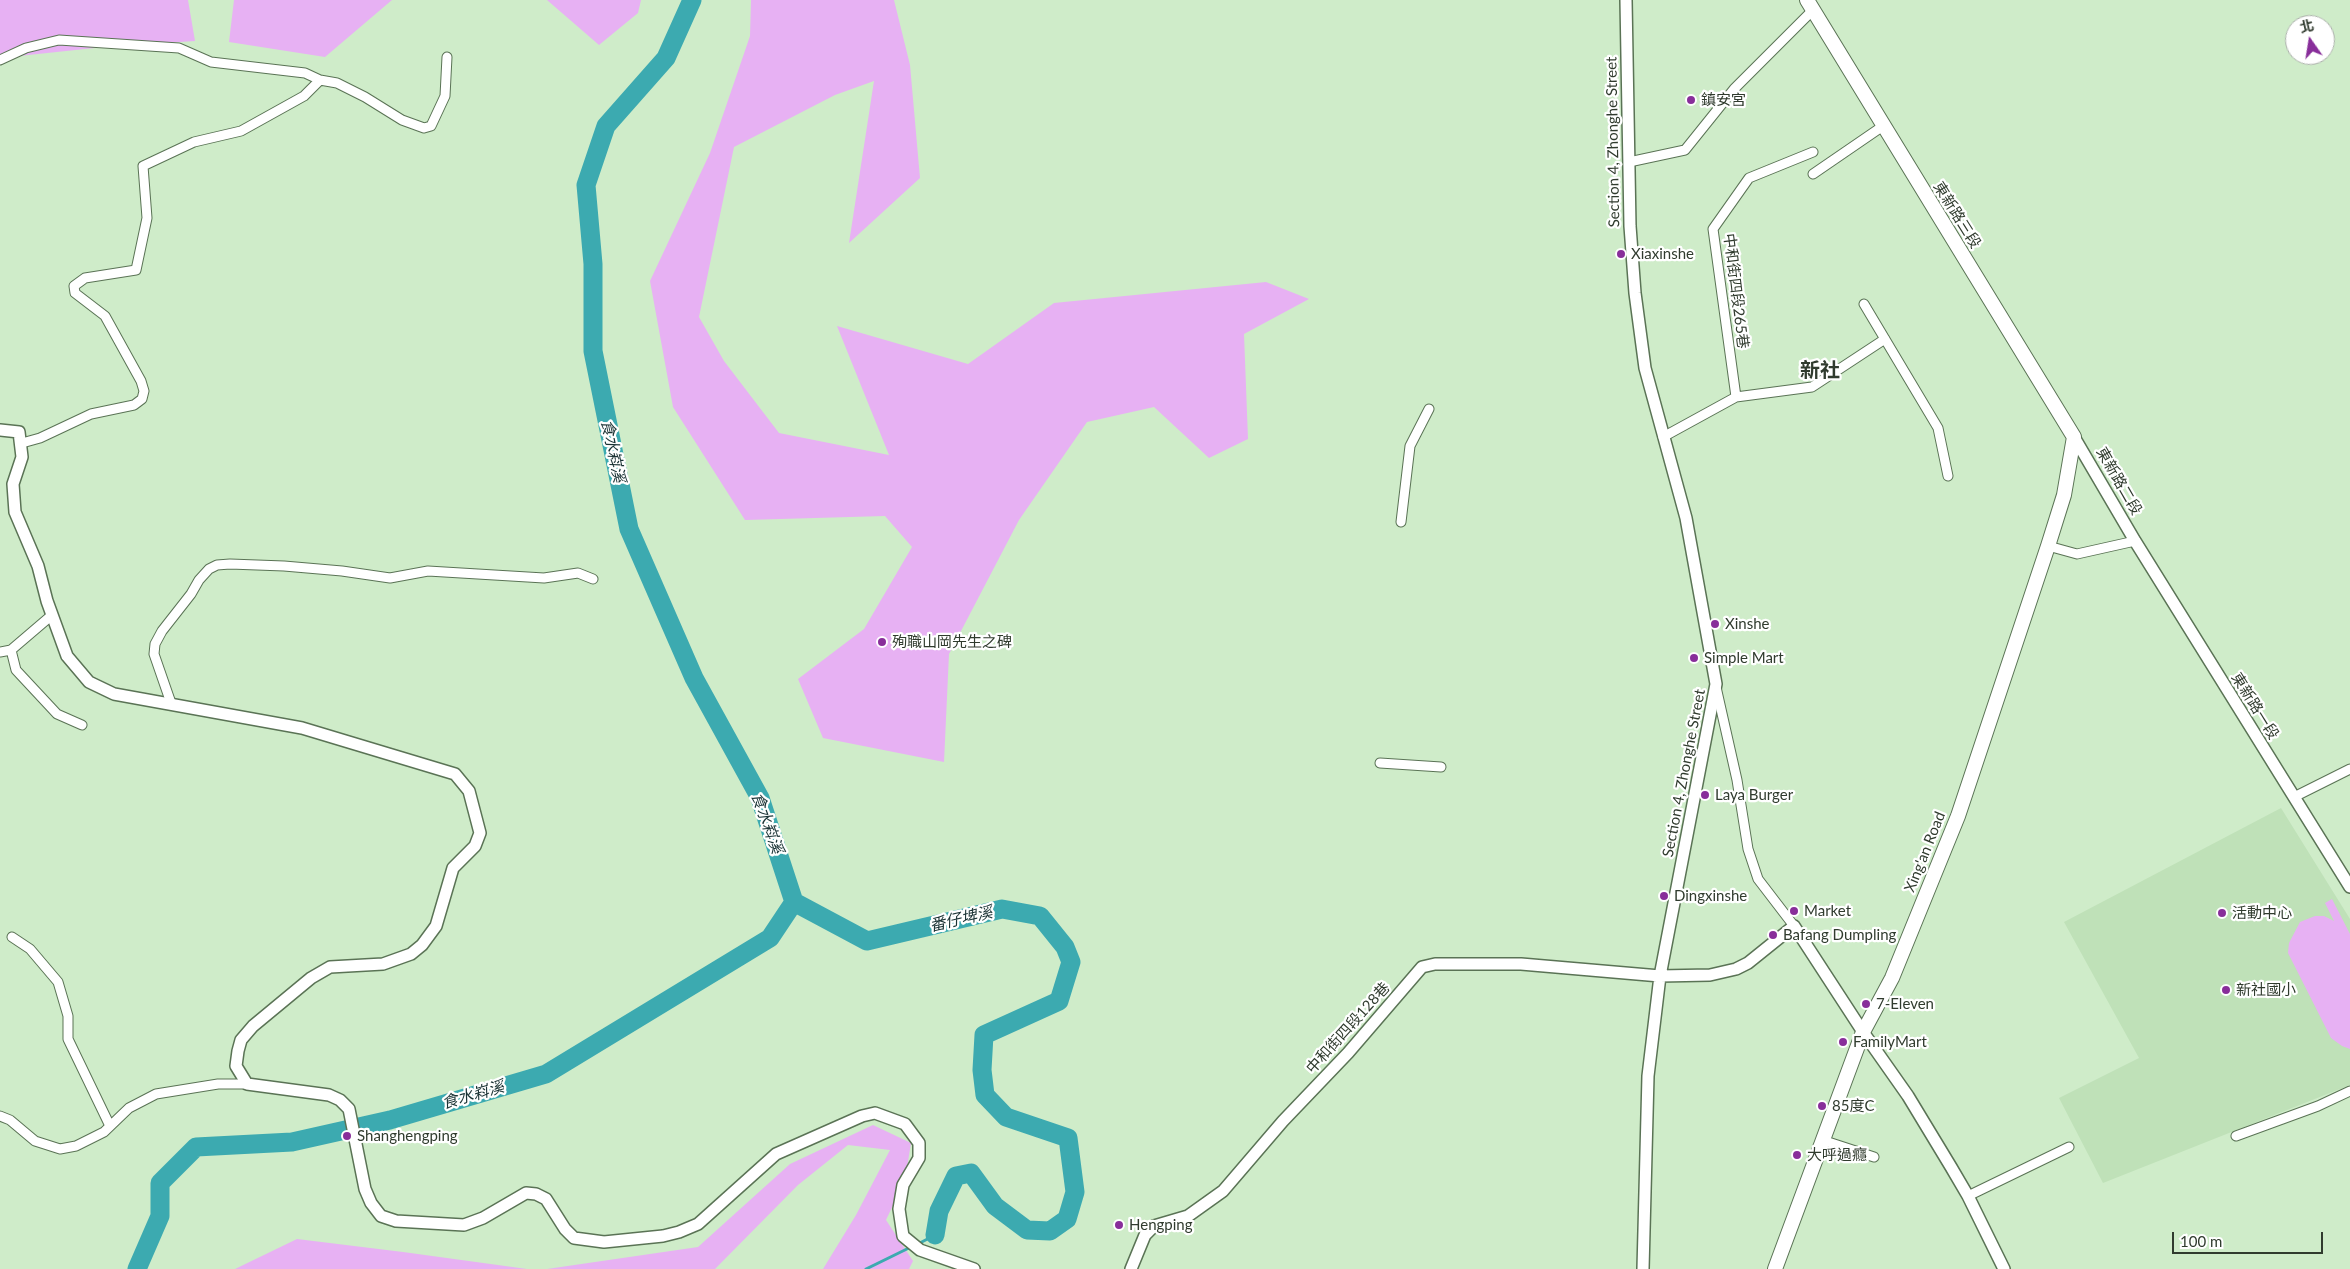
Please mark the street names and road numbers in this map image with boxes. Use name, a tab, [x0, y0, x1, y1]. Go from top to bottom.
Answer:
street label: Section 4, Zhonghe Street	[1603, 56, 1623, 228]
street label: 東新路三段	[1929, 178, 1985, 252]
street label: 中和街四段265巷	[1720, 232, 1752, 350]
street label: 東新路二段	[2092, 444, 2146, 518]
street label: 東新路一段	[2227, 669, 2283, 743]
street label: Section 4, Zhonghe Street	[1659, 687, 1709, 859]
street label: Xing'an Road	[1901, 809, 1949, 895]
street label: 中和街四段128巷	[1302, 979, 1394, 1077]

